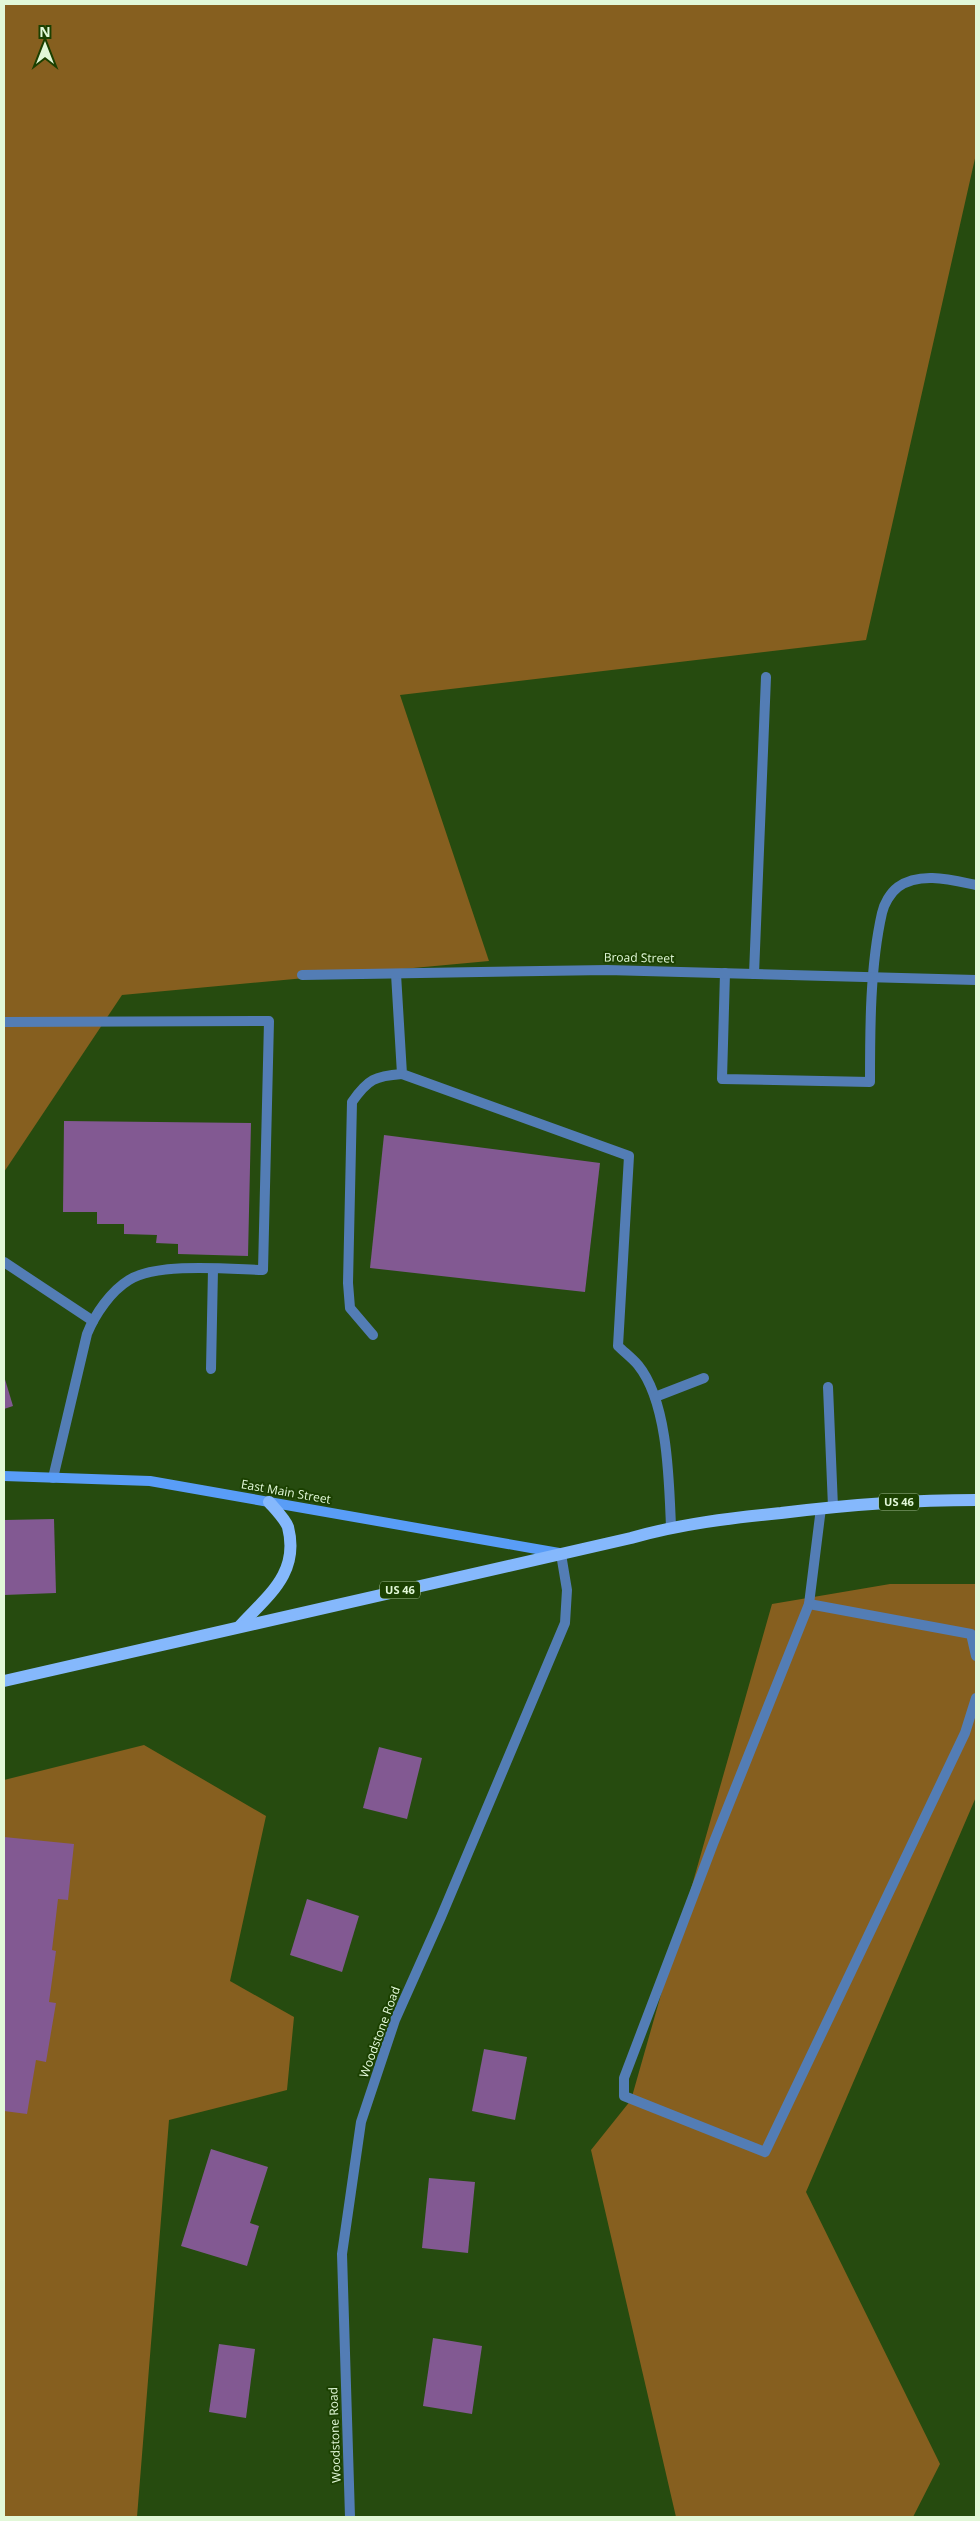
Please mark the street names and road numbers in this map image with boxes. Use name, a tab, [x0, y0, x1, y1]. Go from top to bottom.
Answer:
street label: Broad Street	[604, 948, 674, 967]
street label: East Main Street	[240, 1475, 332, 1508]
road number: US 46	[879, 1494, 919, 1510]
road number: US 46	[380, 1582, 420, 1598]
street label: Woodstone Road	[355, 1984, 404, 2080]
street label: Woodstone Road	[324, 2387, 345, 2483]

